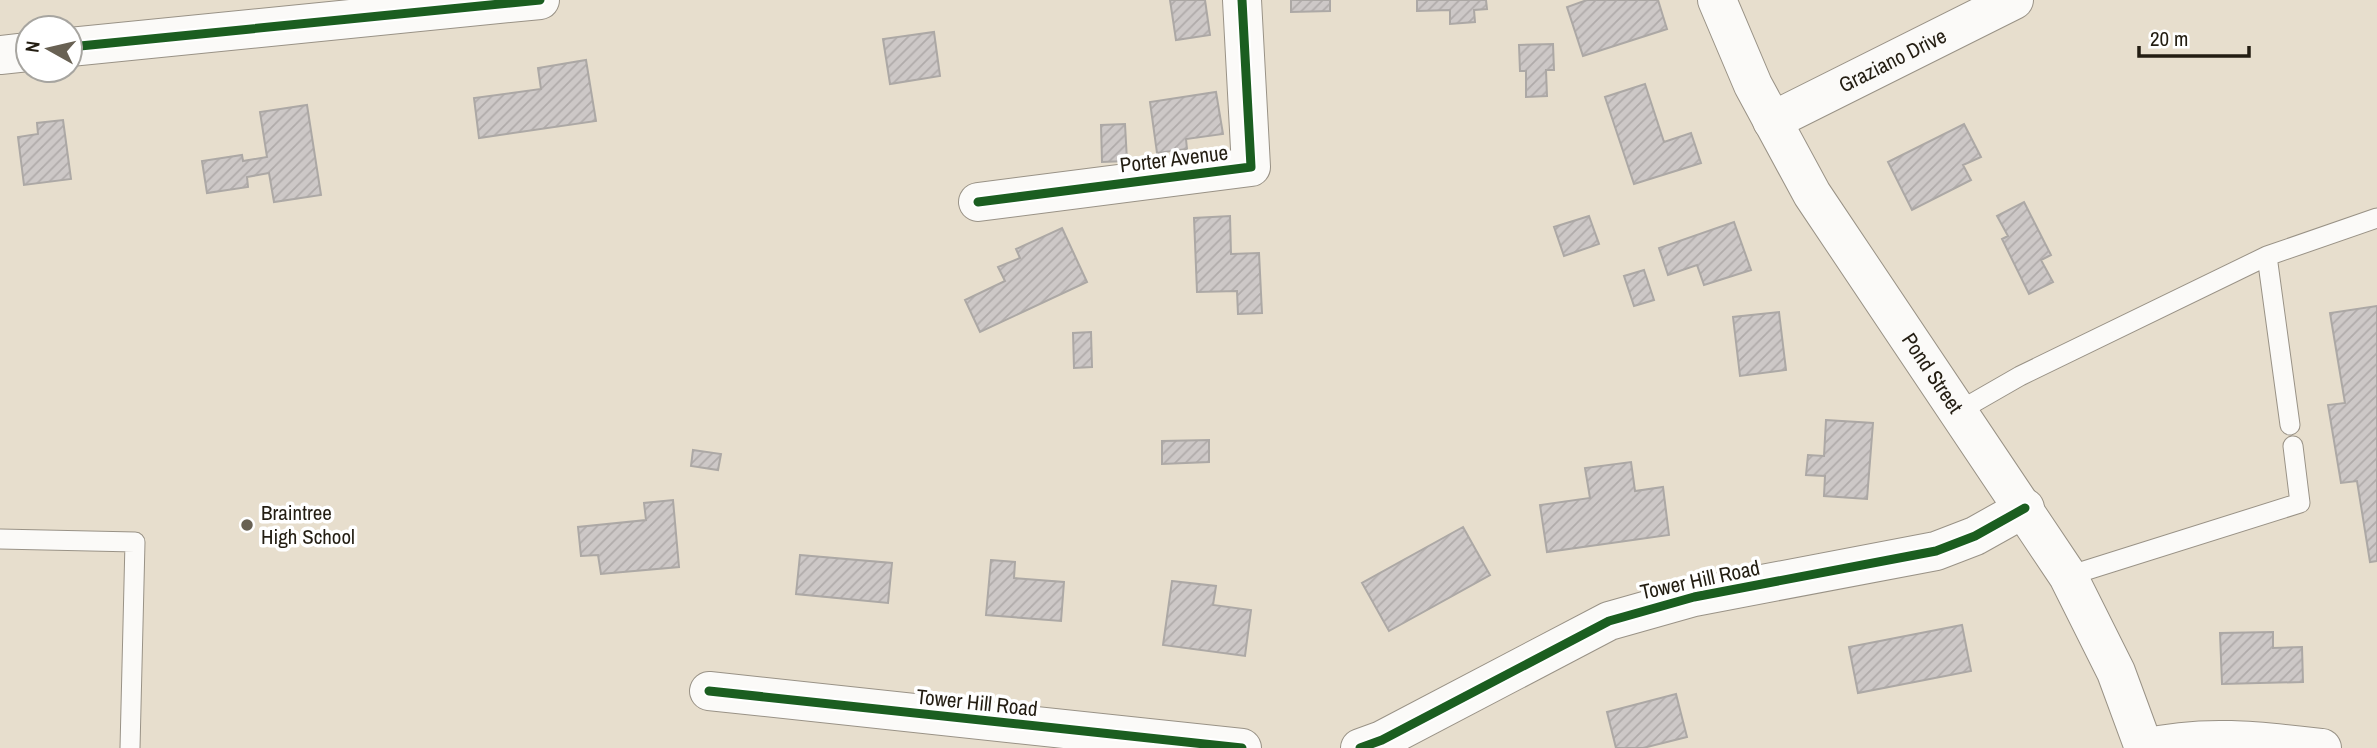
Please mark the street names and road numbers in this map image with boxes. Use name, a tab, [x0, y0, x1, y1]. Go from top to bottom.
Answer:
street label: Graziano Drive	[1834, 21, 1951, 99]
street label: Porter Avenue	[1118, 137, 1230, 180]
street label: Pond Street	[1895, 327, 1970, 419]
street label: Tower Hill Road	[1637, 553, 1762, 606]
street label: Tower Hill Road	[915, 682, 1039, 723]

